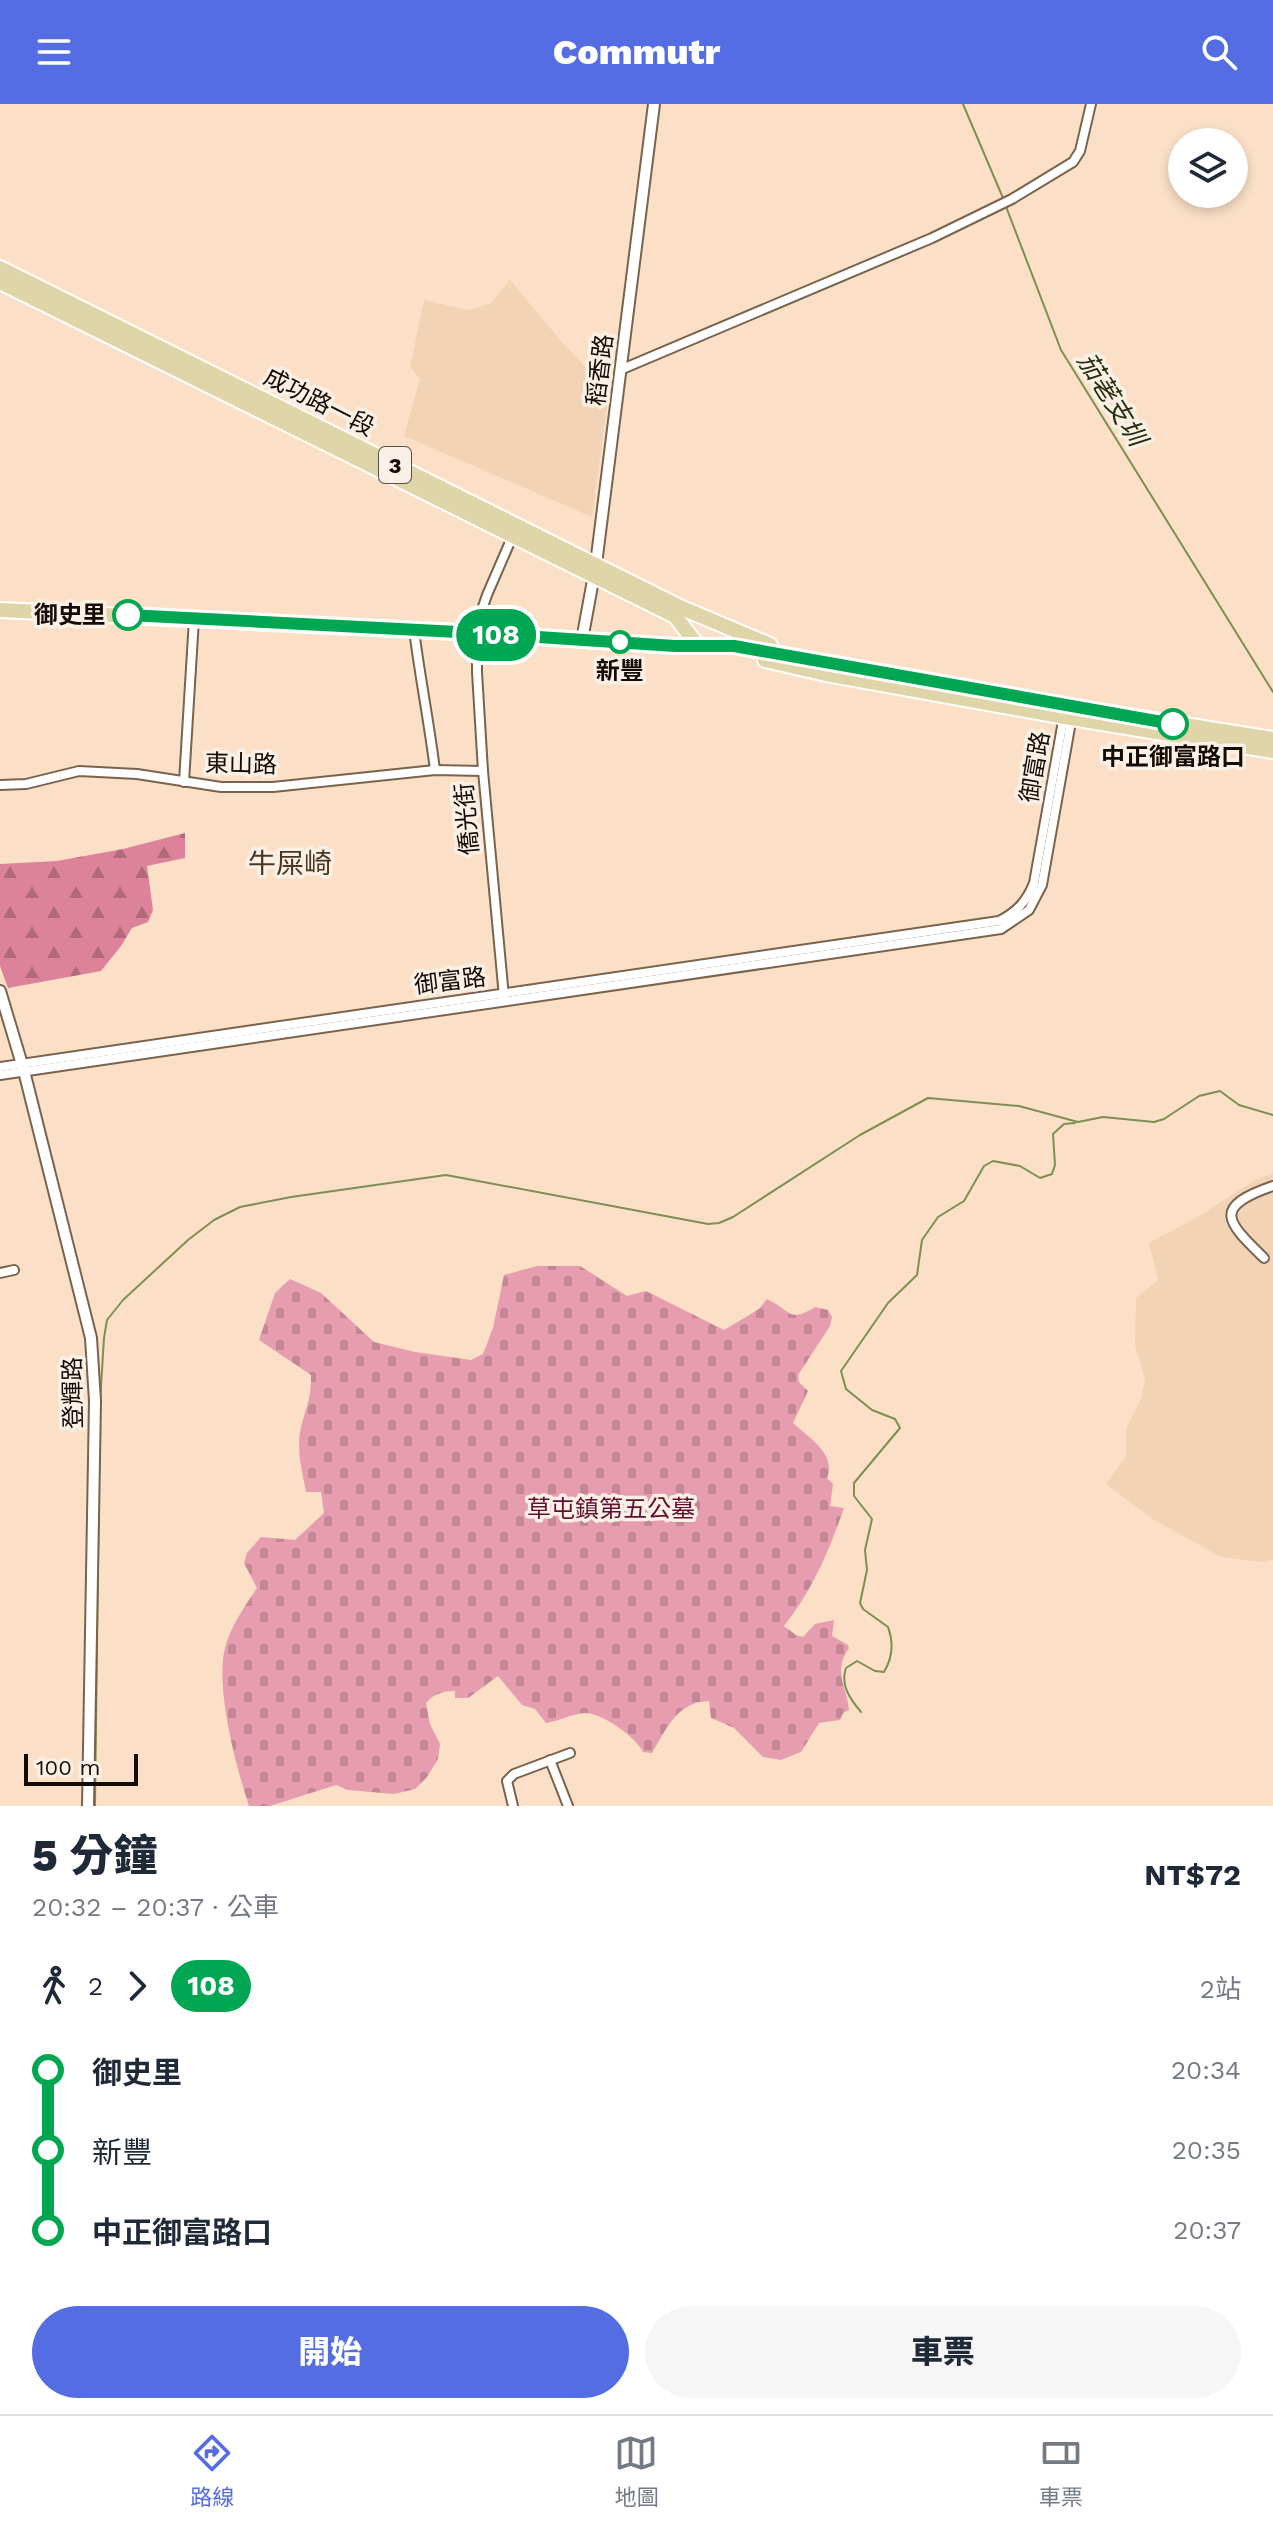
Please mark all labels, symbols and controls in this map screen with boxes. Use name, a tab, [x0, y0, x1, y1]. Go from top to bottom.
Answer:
icon: menu	[32, 30, 76, 74]
icon: search	[1197, 30, 1241, 74]
text: Commutr	[553, 31, 720, 73]
map controls	[1168, 128, 1248, 208]
button: layers	[1168, 128, 1248, 208]
street label: 稻香路	[582, 333, 618, 407]
water label: 茄荖支圳	[1072, 347, 1154, 454]
street label: 成功路一段	[259, 362, 379, 442]
road number: 3	[379, 447, 411, 483]
marker: 御史里	[113, 600, 143, 630]
place label: 御史里	[34, 601, 106, 629]
line badge: 108	[450, 609, 542, 661]
text: 108	[472, 618, 520, 651]
marker: 新豐	[609, 631, 631, 653]
place label: 新豐	[596, 657, 644, 685]
marker: 中正御富路口	[1158, 709, 1188, 739]
street label: 御富路	[1015, 729, 1055, 805]
place label: 中正御富路口	[1101, 743, 1245, 771]
street label: 東山路	[205, 749, 277, 779]
street label: 僑光街	[450, 782, 484, 856]
district label: 牛屎崎	[248, 847, 332, 880]
street label: 御富路	[413, 963, 487, 999]
street label: 登輝路	[58, 1357, 88, 1429]
park label: 草屯鎮第五公墓	[527, 1495, 695, 1523]
scale bar	[24, 1750, 138, 1786]
text: 100 m	[36, 1755, 100, 1780]
text: 5 分鐘	[32, 1830, 157, 1882]
text: NT$72	[1144, 1857, 1241, 1892]
text: 20:32 – 20:37 · 公車	[32, 1892, 279, 1922]
icon: walk	[32, 1964, 76, 2008]
icon: forward	[115, 1964, 159, 2008]
text: 108	[187, 1969, 235, 2002]
text: 2	[88, 1971, 103, 2001]
text: 2站	[1200, 1974, 1241, 2004]
text: 御史里	[92, 2055, 182, 2090]
text: 20:34	[1171, 2055, 1241, 2085]
text: 新豐	[92, 2135, 152, 2170]
text: 20:35	[1172, 2135, 1241, 2165]
text: 中正御富路口	[92, 2215, 272, 2250]
text: 20:37	[1173, 2215, 1241, 2245]
button: 開始	[32, 2306, 629, 2398]
button: 車票	[645, 2306, 1241, 2398]
tab: 路線	[190, 2431, 234, 2511]
tab: 地圖	[614, 2431, 659, 2511]
tab: 車票	[1039, 2431, 1083, 2511]

